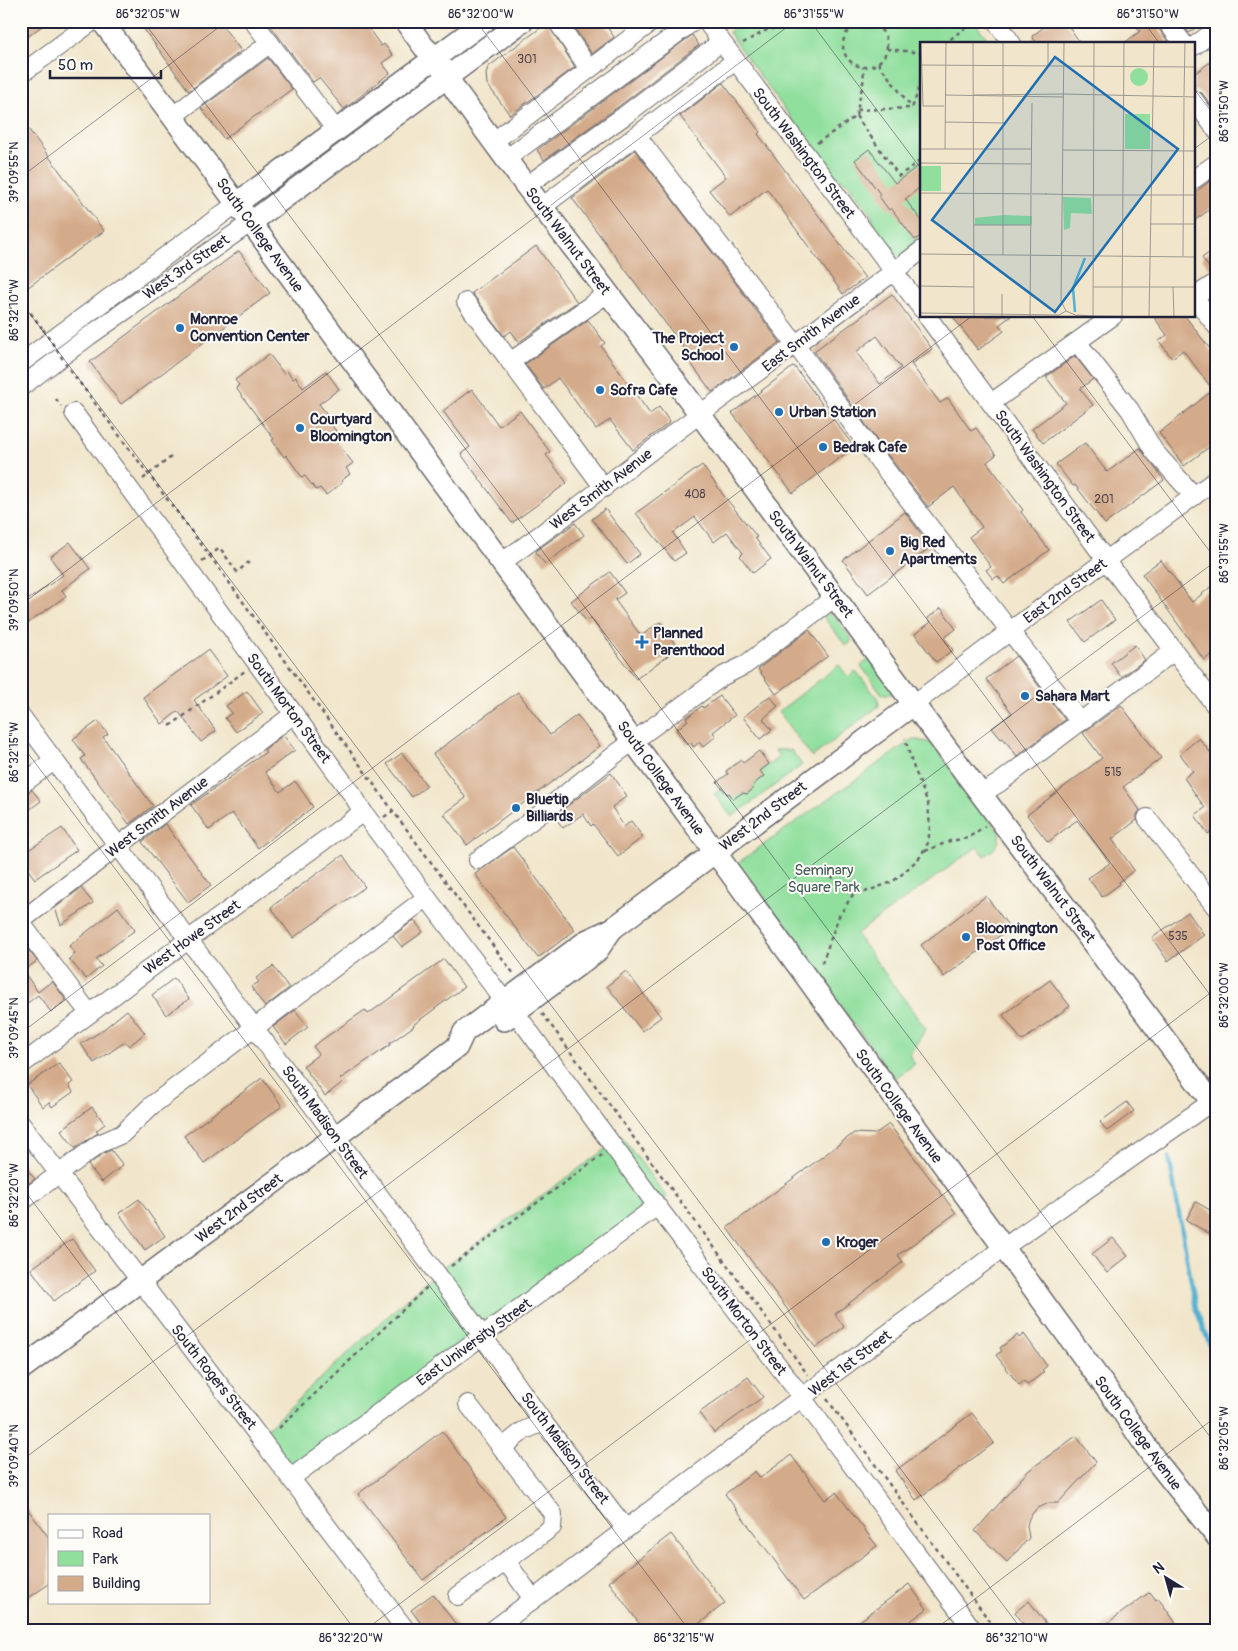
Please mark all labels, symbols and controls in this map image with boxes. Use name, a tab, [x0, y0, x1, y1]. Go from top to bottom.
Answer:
text: 86°32'05"W	[116, 7, 180, 22]
text: 86°32'00"W	[448, 7, 514, 22]
text: 86°31'55"W	[784, 7, 844, 22]
text: 86°31'50"W	[1117, 7, 1179, 22]
inset map	[920, 42, 1196, 318]
scale bar	[50, 48, 161, 80]
house number: 301	[517, 52, 537, 67]
text: 50 m	[58, 56, 93, 75]
text: 86°31'50"W	[1217, 80, 1232, 142]
street label: South Washington Street	[748, 84, 860, 223]
text: 39°09'55"N	[7, 142, 22, 202]
street label: South College Avenue	[212, 174, 308, 297]
street label: South Walnut Street	[521, 184, 615, 300]
street label: West 3rd Street	[140, 230, 234, 304]
text: 86°32'10"W	[7, 279, 22, 341]
street label: East Smith Avenue	[758, 290, 865, 376]
place label: Monroe Convention Center	[190, 310, 310, 346]
marker: Monroe Convention Center	[174, 322, 186, 334]
place label: The Project School	[651, 329, 725, 365]
marker: The Project School	[728, 341, 740, 353]
place label: Sofra Cafe	[610, 381, 678, 400]
marker: Sofra Cafe	[594, 384, 606, 396]
place label: Urban Station	[789, 403, 877, 422]
marker: Urban Station	[773, 406, 785, 418]
street label: South Washington Street	[990, 406, 1100, 547]
place label: Courtyard Bloomington	[310, 410, 393, 446]
marker: Courtyard Bloomington	[294, 422, 306, 434]
place label: Bedrak Cafe	[833, 438, 907, 457]
marker: Bedrak Cafe	[817, 441, 829, 453]
street label: West Smith Avenue	[546, 444, 657, 534]
house number: 408	[684, 487, 706, 502]
house number: 201	[1094, 492, 1114, 507]
street label: South Walnut Street	[764, 507, 858, 623]
text: 86°31'55"W	[1217, 523, 1232, 583]
place label: Big Red Apartments	[900, 533, 977, 569]
marker: Big Red Apartments	[884, 545, 896, 557]
street label: East 2nd Street	[1020, 554, 1112, 628]
text: 39°09'50"N	[7, 569, 22, 631]
place label: Planned Parenthood	[653, 624, 725, 660]
marker: Planned Parenthood	[635, 635, 649, 649]
street label: South Morton Street	[242, 650, 335, 768]
place label: Sahara Mart	[1035, 687, 1110, 706]
marker: Sahara Mart	[1019, 690, 1031, 702]
street label: South College Avenue	[613, 717, 709, 840]
text: 86°32'15"W	[7, 722, 22, 782]
house number: 515	[1104, 765, 1122, 780]
street label: West Smith Avenue	[102, 772, 213, 862]
street label: West 2nd Street	[716, 777, 811, 855]
place label: Bluetip Billiards	[526, 790, 573, 826]
marker: Bluetip Billiards	[510, 802, 522, 814]
street label: South Walnut Street	[1006, 832, 1100, 948]
park label: Seminary Square Park	[788, 861, 861, 897]
street label: West Howe Street	[140, 895, 245, 979]
place label: Bloomington Post Office	[976, 919, 1059, 955]
house number: 535	[1168, 929, 1188, 944]
marker: Bloomington Post Office	[960, 931, 972, 943]
text: 86°32'00"W	[1217, 962, 1232, 1028]
text: 39°09'45"N	[7, 997, 22, 1059]
street label: South College Avenue	[851, 1045, 947, 1168]
street label: South Madison Street	[277, 1062, 373, 1183]
text: 86°32'20"W	[7, 1163, 22, 1227]
street label: West 2nd Street	[192, 1169, 287, 1247]
place label: Kroger	[836, 1233, 879, 1252]
marker: Kroger	[820, 1236, 832, 1248]
street label: South Morton Street	[697, 1263, 791, 1380]
street label: East University Street	[413, 1294, 536, 1391]
street label: South Rogers Street	[167, 1321, 261, 1434]
street label: West 1st Street	[805, 1326, 896, 1401]
street label: South College Avenue	[1090, 1372, 1186, 1495]
street label: South Madison Street	[516, 1388, 614, 1509]
text: 86°32'05"W	[1217, 1406, 1232, 1470]
text: 39°09'40"N	[7, 1424, 22, 1488]
legend	[48, 1514, 210, 1604]
text: Road	[92, 1524, 123, 1543]
text: Park	[92, 1550, 119, 1569]
north arrow	[1140, 1554, 1190, 1604]
text: N	[1150, 1558, 1167, 1578]
text: Building	[92, 1574, 140, 1593]
text: 86°32'20"W	[319, 1631, 383, 1646]
text: 86°32'15"W	[654, 1631, 714, 1646]
text: 86°32'10"W	[986, 1631, 1048, 1646]

